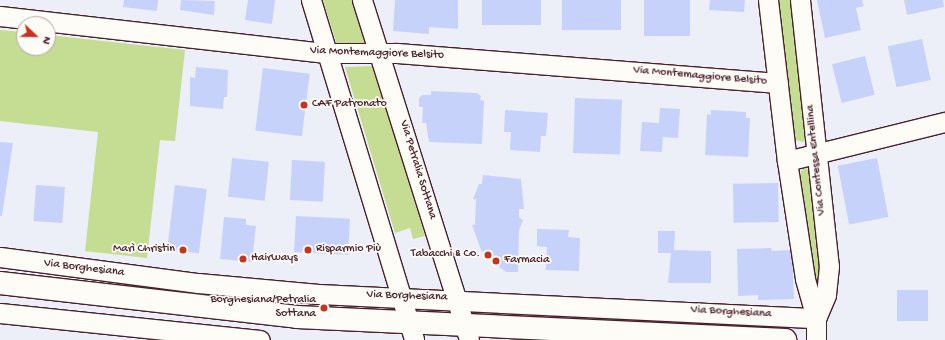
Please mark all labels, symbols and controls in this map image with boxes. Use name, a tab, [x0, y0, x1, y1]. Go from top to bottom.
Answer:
north arrow	[16, 16, 56, 56]
text: N	[39, 35, 53, 46]
street label: Via Montemaggiore Belsito	[310, 44, 444, 64]
street label: Via Montemaggiore Belsito	[633, 64, 767, 90]
place label: CAF Patronato	[312, 98, 387, 112]
marker: CAF Patronato	[299, 100, 309, 110]
street label: Via Contessa Entellina	[804, 104, 830, 216]
street label: Via Petralia Sottana	[395, 119, 439, 221]
place label: Marì Christin	[113, 243, 175, 257]
place label: Risparmio Più	[316, 243, 381, 257]
marker: Marì Christin	[178, 245, 188, 255]
marker: Risparmio Più	[303, 245, 313, 255]
place label: Tabacchi & Co.	[411, 248, 480, 262]
marker: Tabacchi & Co.	[483, 250, 493, 260]
place label: Hairways	[251, 252, 298, 266]
marker: Hairways	[238, 254, 248, 264]
place label: Farmacia	[504, 254, 550, 268]
marker: Farmacia	[491, 256, 501, 266]
street label: Via Borghesiana	[43, 257, 125, 281]
street label: Via Borghesiana	[366, 288, 448, 306]
place label: Borghesiana/Petralia Sottana	[210, 294, 316, 322]
marker: Borghesiana/Petralia Sottana	[319, 303, 329, 313]
street label: Via Borghesiana	[690, 304, 772, 322]

